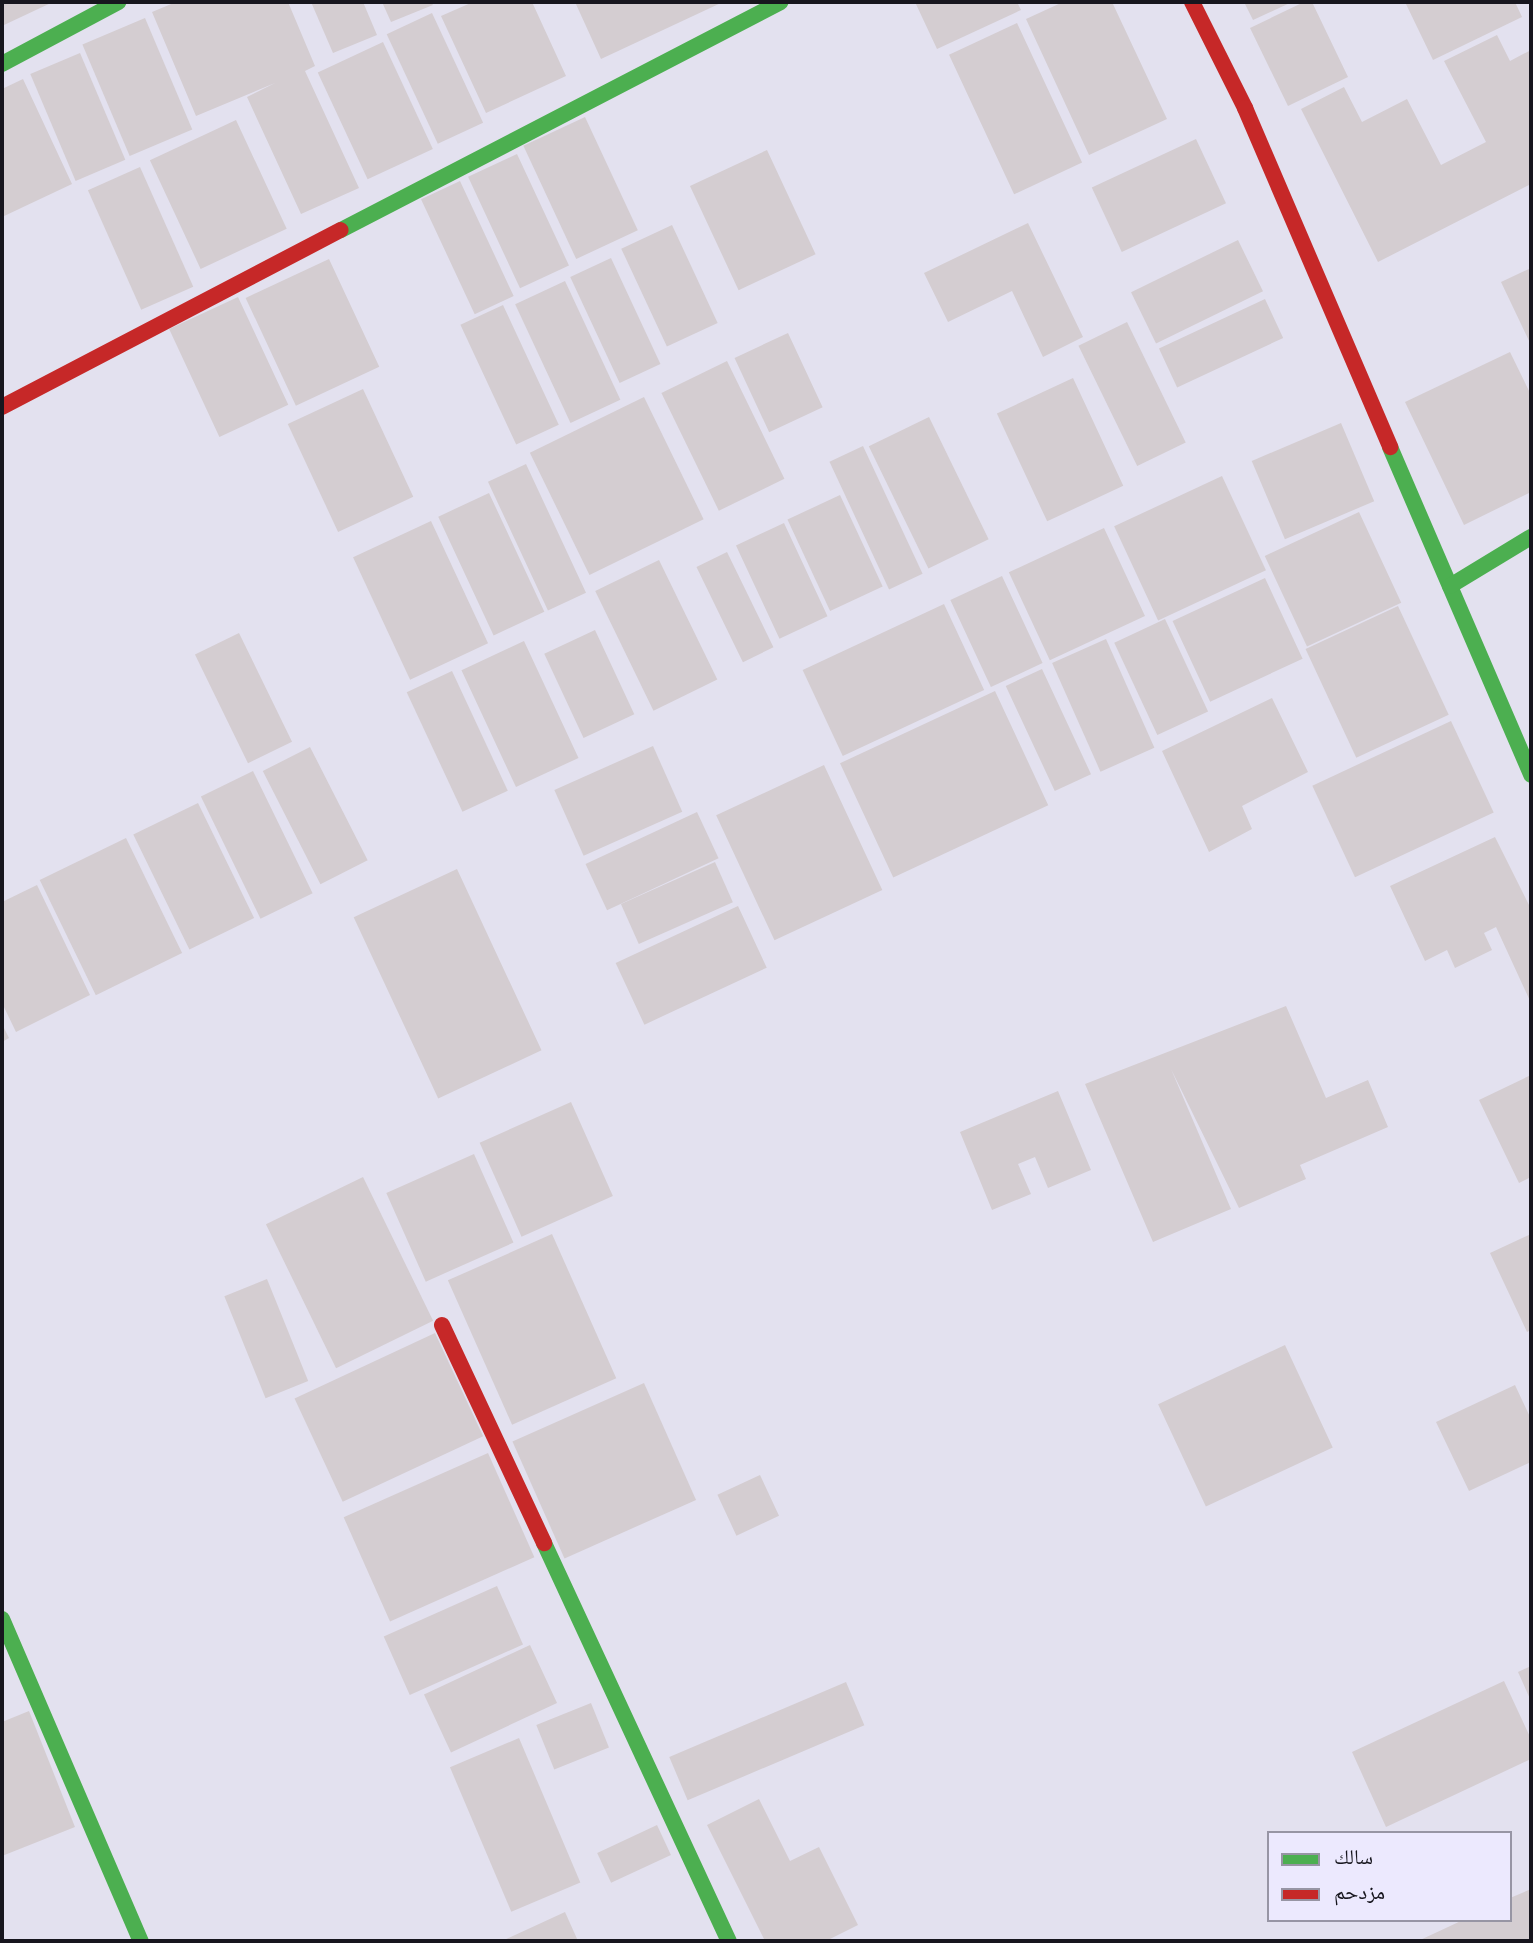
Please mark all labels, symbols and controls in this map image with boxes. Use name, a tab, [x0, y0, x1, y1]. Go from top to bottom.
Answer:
legend	[1267, 1831, 1512, 1922]
text: سالك	[1334, 1844, 1373, 1868]
text: مزدحم	[1334, 1879, 1385, 1903]

